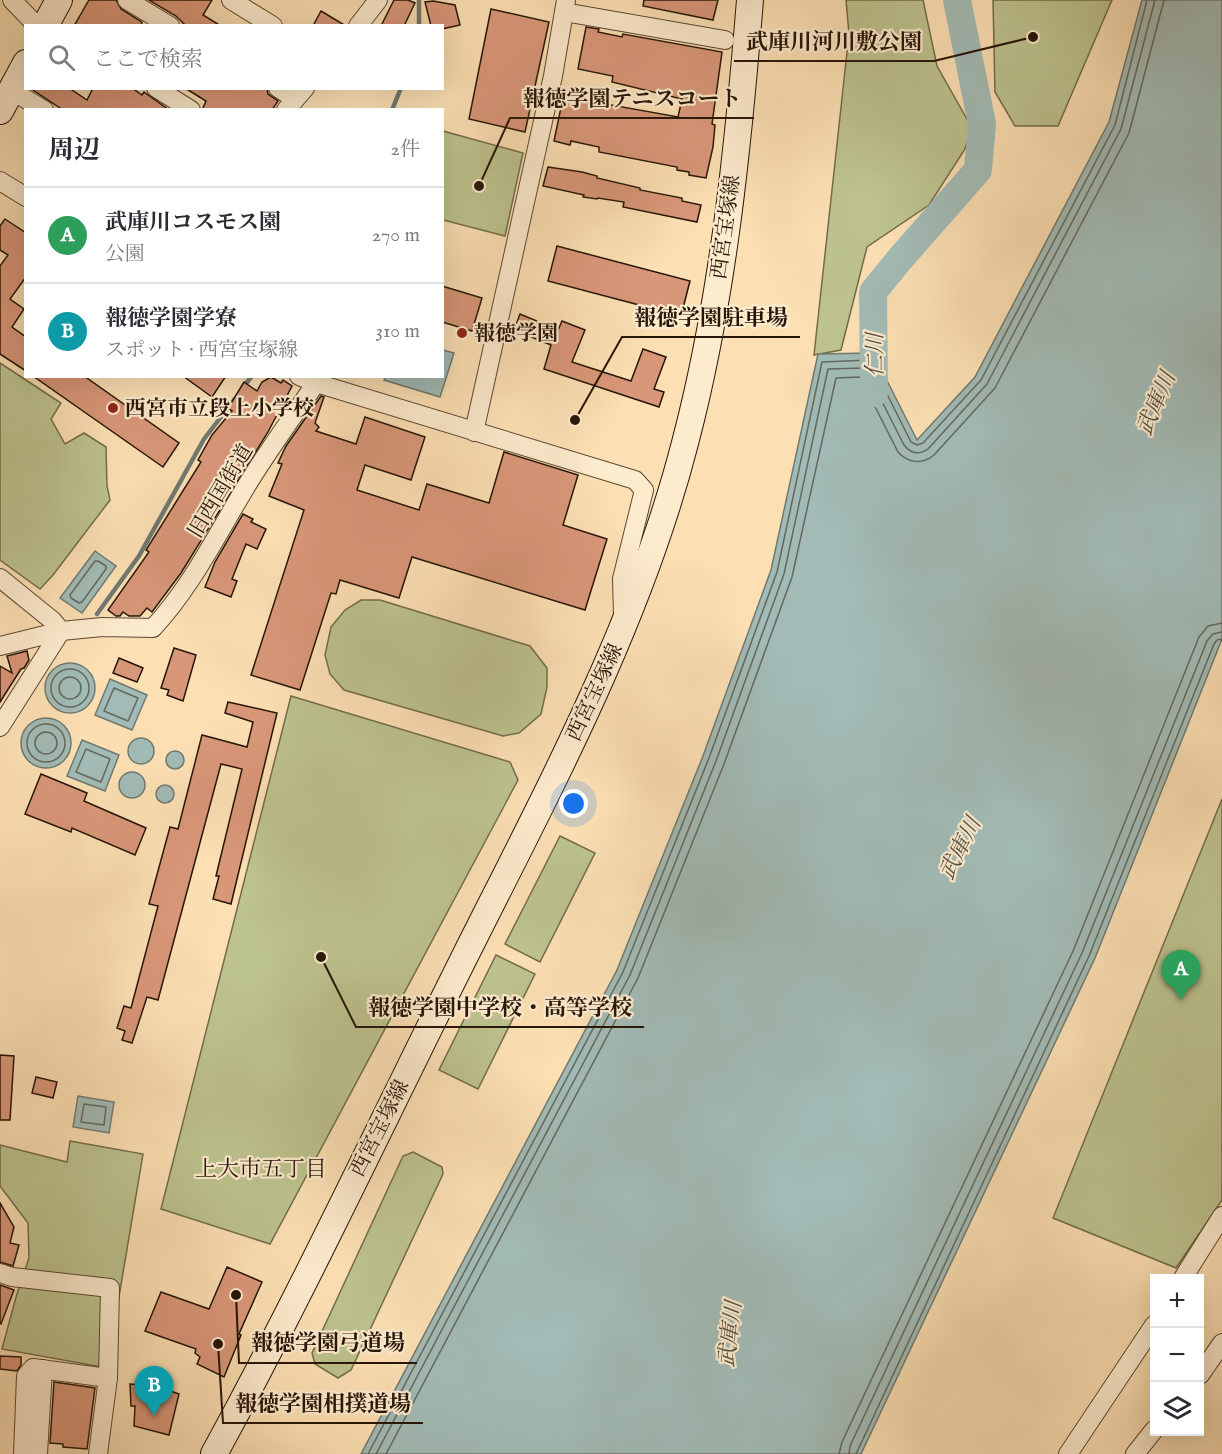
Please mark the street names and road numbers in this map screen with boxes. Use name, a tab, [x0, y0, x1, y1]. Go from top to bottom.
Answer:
street label: 西宮宝塚線	[706, 173, 747, 281]
street label: 旧西国街道	[183, 440, 260, 544]
street label: 西宮宝塚線	[561, 639, 630, 746]
street label: 西宮宝塚線	[344, 1076, 416, 1182]

